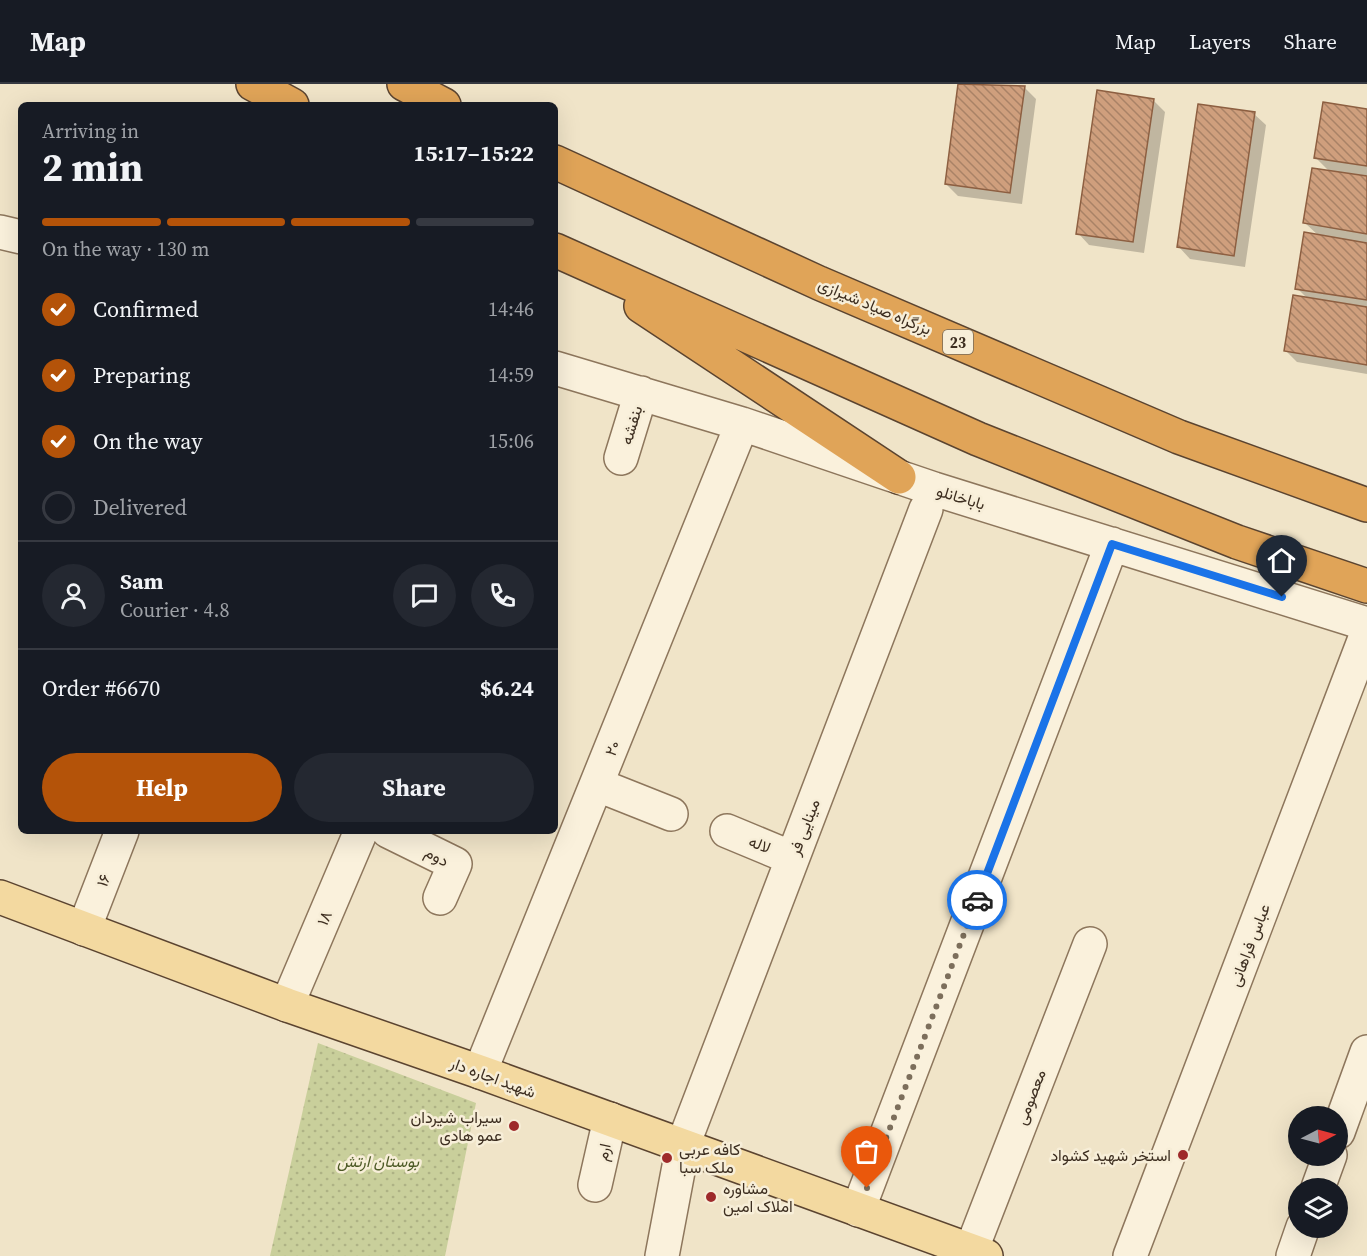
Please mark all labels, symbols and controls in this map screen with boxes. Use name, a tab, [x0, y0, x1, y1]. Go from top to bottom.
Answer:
text: Map	[30, 22, 86, 60]
text: Map	[1115, 27, 1156, 56]
text: Layers	[1189, 27, 1251, 56]
text: Share	[1284, 27, 1337, 56]
text: Arriving in	[42, 117, 139, 145]
text: 15:17–15:22	[414, 138, 534, 168]
text: 2 min	[42, 141, 143, 194]
text: On the way · 130 m	[42, 235, 209, 263]
street label: بزرگراه صیاد شیرازی	[815, 272, 935, 340]
icon: check	[42, 293, 75, 326]
text: Confirmed	[93, 294, 198, 324]
text: 14:46	[488, 295, 534, 323]
road number: 23	[943, 330, 973, 354]
icon: check	[42, 359, 75, 392]
text: Preparing	[93, 360, 190, 390]
text: 14:59	[488, 361, 534, 389]
street label: بنفشه	[615, 403, 647, 447]
icon: check	[42, 425, 75, 458]
text: On the way	[93, 426, 202, 456]
text: 15:06	[488, 427, 534, 455]
street label: باباخانلو	[934, 479, 988, 515]
text: Delivered	[93, 492, 187, 522]
pin	[1256, 535, 1307, 597]
icon: home	[1265, 544, 1298, 577]
button: person	[42, 564, 105, 627]
button: chat	[393, 564, 456, 627]
button: phone	[471, 564, 534, 627]
text: Sam	[120, 566, 164, 596]
text: Courier · 4.8	[120, 596, 229, 624]
text: Order #6670	[42, 673, 160, 703]
text: $6.24	[480, 673, 534, 703]
street label: ۲۰	[599, 737, 625, 759]
button: Help	[42, 753, 282, 822]
button: Share	[294, 753, 534, 822]
street label: مینایی فر	[783, 796, 825, 859]
street label: لاله	[746, 830, 774, 858]
street label: دوم	[421, 841, 453, 871]
street label: ۱۶	[91, 870, 116, 890]
courier	[947, 870, 1007, 930]
icon: car	[961, 884, 994, 917]
street label: عباس فراهانی	[1223, 900, 1275, 990]
street label: ۱۸	[311, 907, 337, 929]
street label: شهید اجاره دار	[446, 1051, 539, 1103]
street label: معصومی	[1009, 1066, 1051, 1128]
place label: سیراب شیردان عمو هادی	[410, 1106, 502, 1146]
north arrow	[1288, 1106, 1348, 1166]
map controls	[1288, 1106, 1348, 1238]
marker: سیراب شیردان عمو هادی	[507, 1119, 521, 1133]
pin	[841, 1126, 892, 1188]
icon: bag	[850, 1135, 883, 1168]
place label: کافه عربی ملک سبا	[679, 1138, 740, 1178]
street label: ارم	[590, 1141, 616, 1163]
place label: استخر شهید کشواد	[1050, 1144, 1171, 1166]
marker: استخر شهید کشواد	[1176, 1148, 1190, 1162]
park label: بوستان ارتش	[337, 1150, 420, 1172]
marker: کافه عربی ملک سبا	[660, 1151, 674, 1165]
place label: مشاوره املاک امین	[723, 1177, 793, 1217]
button: layers	[1288, 1178, 1348, 1238]
marker: مشاوره املاک امین	[704, 1190, 718, 1204]

